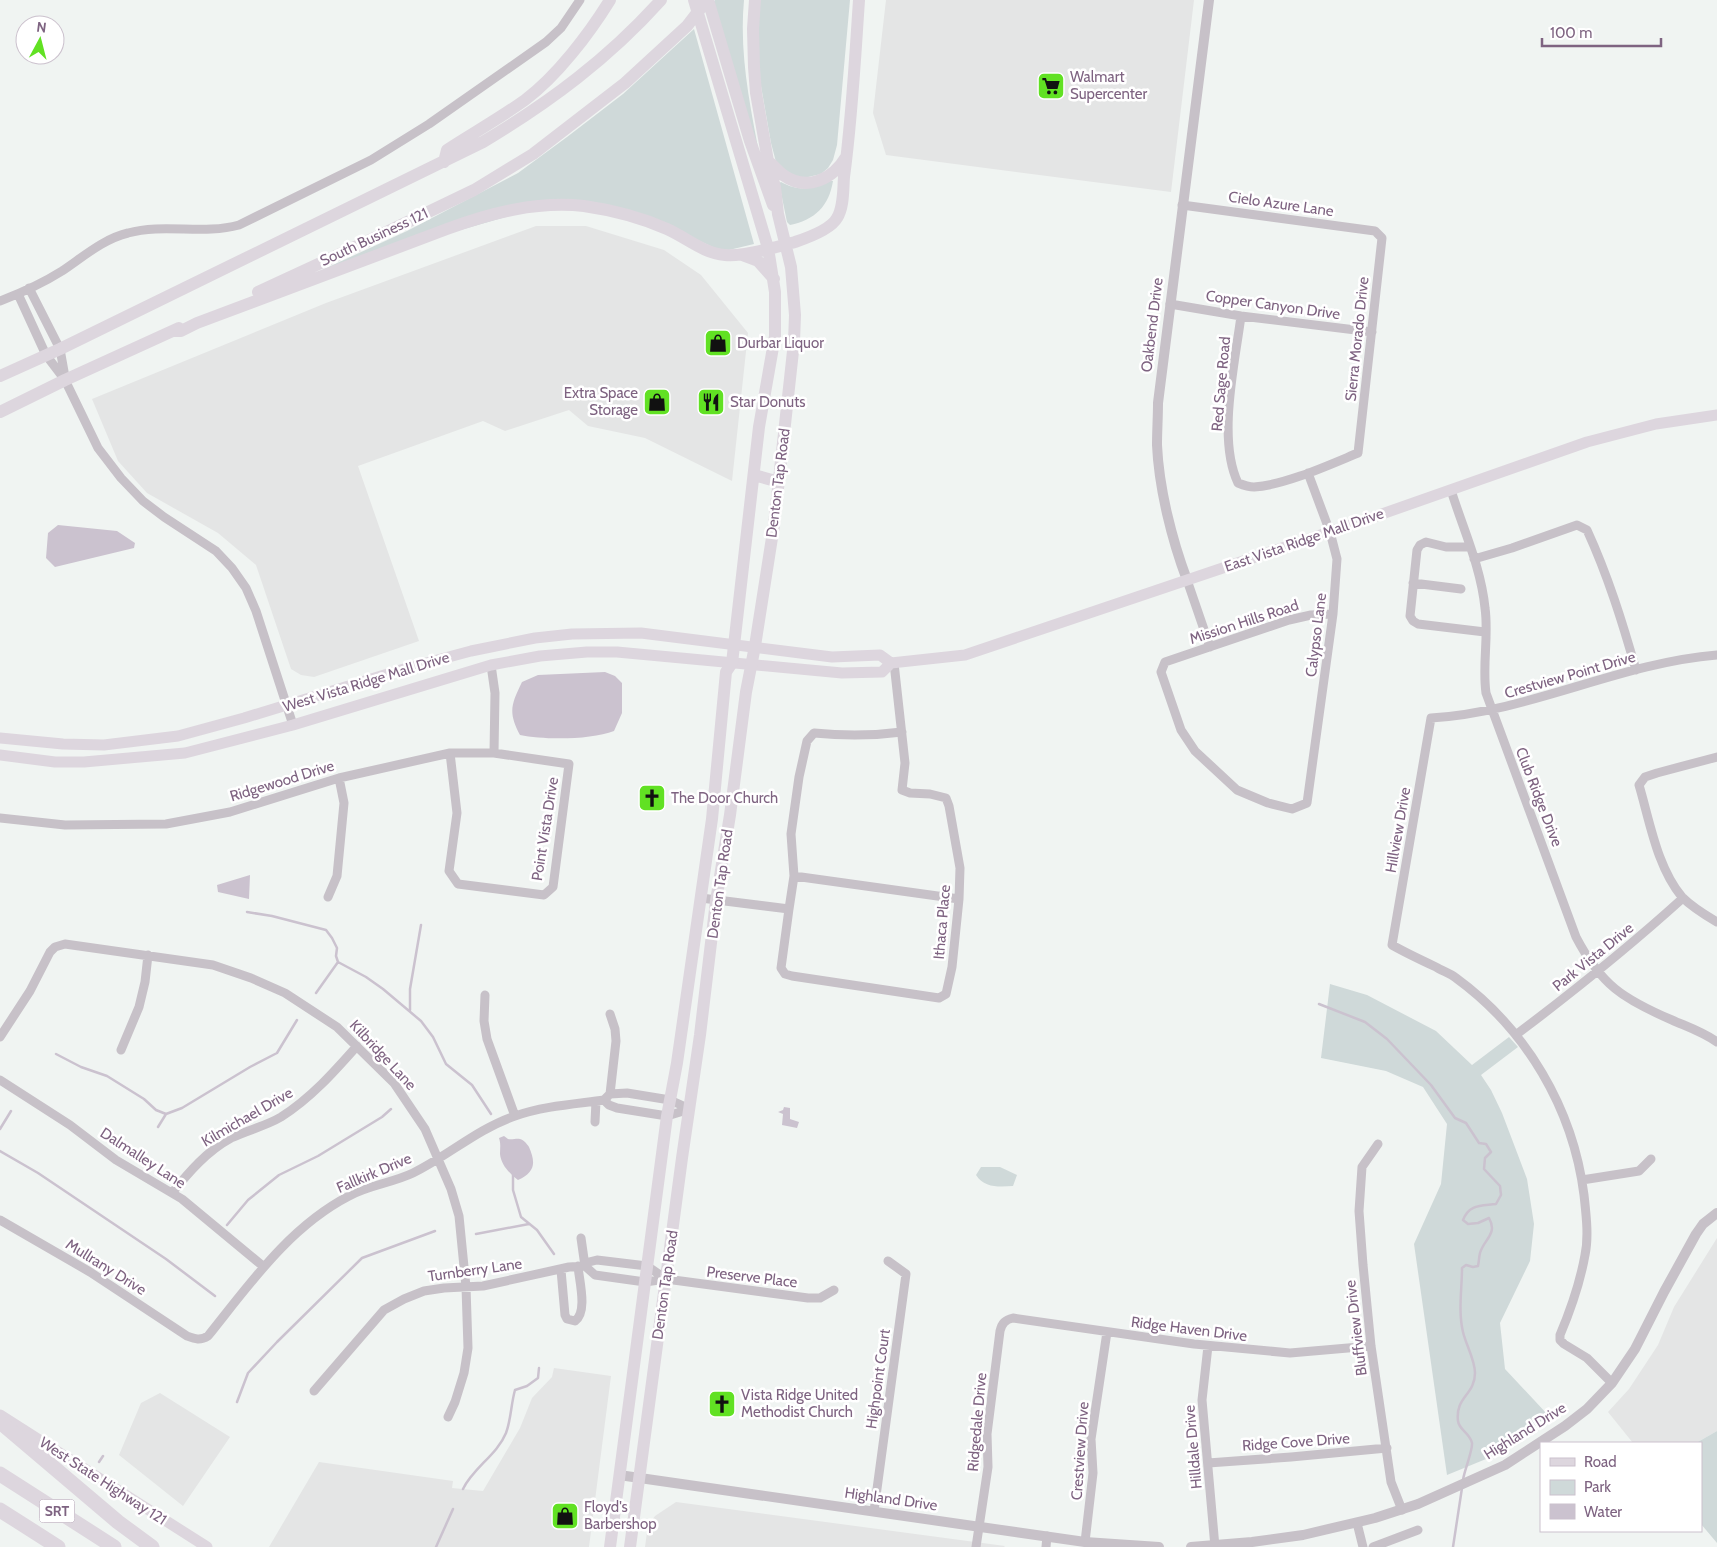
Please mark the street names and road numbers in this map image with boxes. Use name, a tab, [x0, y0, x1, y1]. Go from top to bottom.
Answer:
street label: Cielo Azure Lane	[1227, 188, 1335, 220]
street label: South Business 121	[317, 204, 431, 270]
street label: Oakbend Drive	[1137, 276, 1167, 373]
street label: Sierra Morado Drive	[1342, 276, 1373, 402]
street label: Copper Canyon Drive	[1205, 287, 1342, 323]
street label: Red Sage Road	[1208, 336, 1234, 432]
street label: Denton Tap Road	[762, 427, 794, 539]
street label: East Vista Ridge Mall Drive	[1222, 504, 1386, 576]
street label: Calypso Lane	[1302, 592, 1330, 678]
street label: Mission Hills Road	[1187, 596, 1301, 648]
street label: West Vista Ridge Mall Drive	[281, 648, 452, 716]
street label: Crestview Point Drive	[1502, 648, 1638, 702]
street label: Club Ridge Drive	[1512, 745, 1566, 850]
street label: Ridgewood Drive	[228, 756, 337, 805]
street label: Point Vista Drive	[528, 775, 562, 882]
street label: Hillview Drive	[1382, 785, 1414, 874]
street label: Denton Tap Road	[703, 828, 737, 940]
street label: Ithaca Place	[930, 883, 954, 960]
street label: Park Vista Drive	[1549, 919, 1637, 995]
street label: Kilbridge Lane	[346, 1016, 420, 1094]
street label: Kilmichael Drive	[198, 1083, 296, 1150]
street label: Dalmalley Lane	[97, 1124, 189, 1192]
street label: Fallkirk Drive	[334, 1149, 414, 1197]
street label: Denton Tap Road	[648, 1229, 682, 1341]
street label: Mullrany Drive	[62, 1235, 150, 1299]
street label: Turnberry Lane	[427, 1254, 524, 1286]
street label: Preserve Place	[706, 1263, 799, 1292]
street label: Bluffview Drive	[1341, 1279, 1371, 1377]
street label: Ridge Haven Drive	[1130, 1313, 1248, 1345]
street label: Highpoint Court	[862, 1328, 894, 1430]
street label: Ridgedale Drive	[964, 1371, 990, 1472]
street label: Highland Drive	[1480, 1398, 1570, 1463]
street label: Crestview Drive	[1068, 1401, 1092, 1501]
street label: Hilldale Drive	[1180, 1404, 1206, 1490]
street label: Ridge Cove Drive	[1241, 1429, 1351, 1455]
street label: West State Highway 121	[36, 1433, 170, 1529]
street label: Highland Drive	[843, 1484, 939, 1514]
road number: SRT	[40, 1500, 74, 1522]

